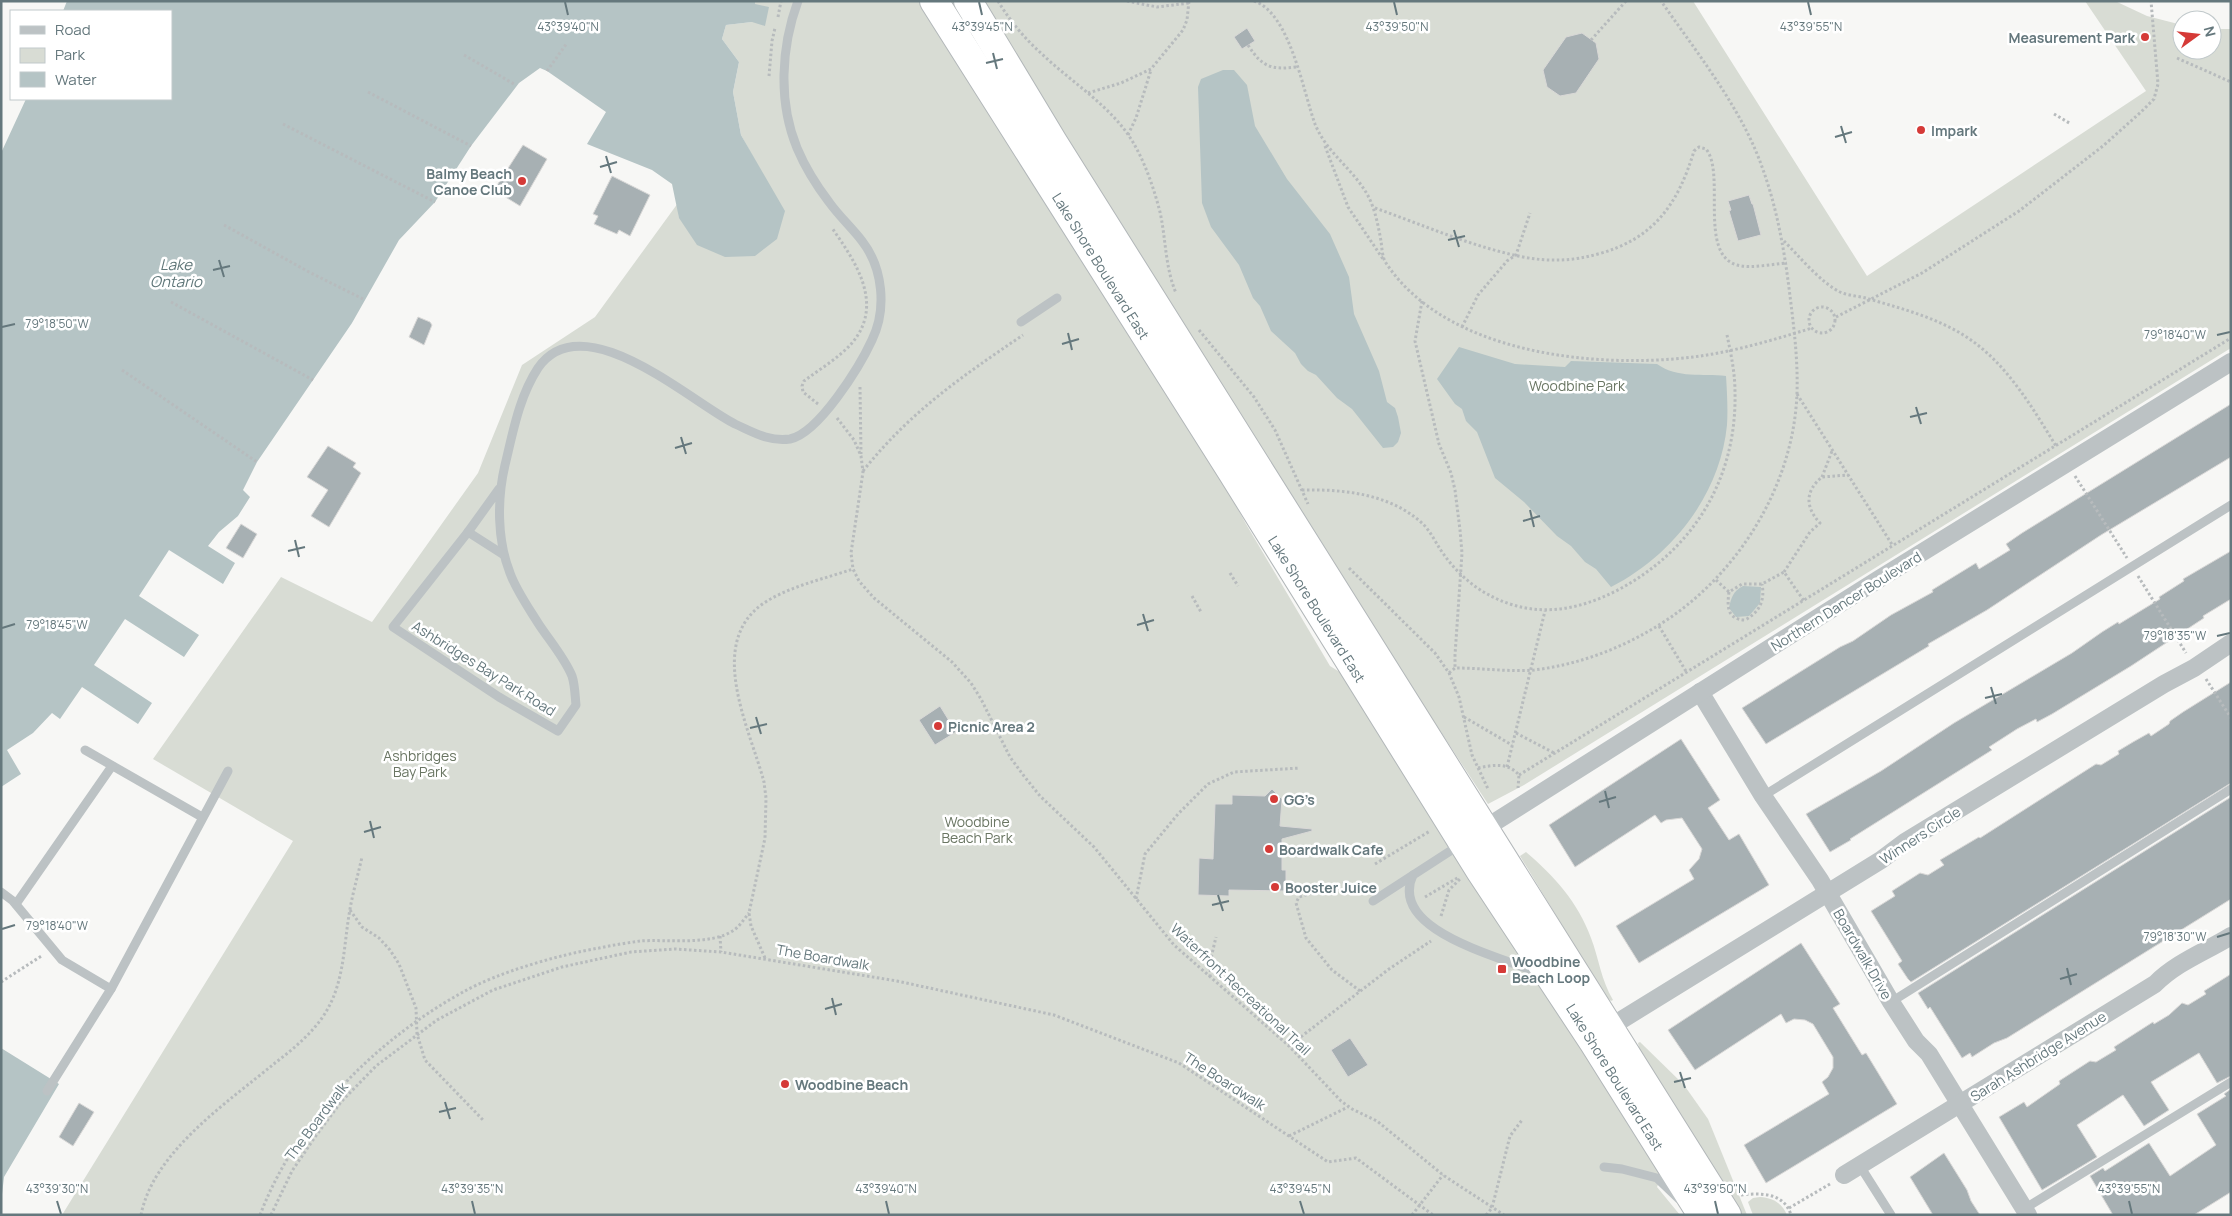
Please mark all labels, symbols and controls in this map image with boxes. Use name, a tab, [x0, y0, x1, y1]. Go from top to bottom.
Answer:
legend	[10, 10, 172, 100]
north arrow	[2172, 10, 2222, 60]
text: 43°39'40"N	[537, 18, 599, 35]
text: 43°39'45"N	[951, 18, 1013, 35]
text: 43°39'50"N	[1366, 18, 1428, 35]
text: 43°39'55"N	[1780, 18, 1842, 35]
text: Road	[55, 19, 91, 40]
text: N	[2200, 24, 2221, 39]
place label: Measurement Park	[2008, 28, 2135, 47]
marker: Measurement Park	[2139, 31, 2151, 43]
text: Park	[55, 44, 85, 65]
text: Water	[55, 69, 97, 90]
place label: Impark	[1931, 121, 1978, 140]
marker: Impark	[1915, 124, 1927, 136]
place label: Balmy Beach Canoe Club	[426, 164, 512, 199]
marker: Balmy Beach Canoe Club	[516, 175, 528, 187]
street label: Lake Shore Boulevard East	[1048, 189, 1154, 343]
water label: Lake Ontario	[150, 254, 203, 292]
text: 79°18'50"W	[25, 315, 89, 332]
text: 79°18'40"W	[2144, 326, 2207, 343]
park label: Woodbine Park	[1529, 376, 1626, 395]
street label: Lake Shore Boulevard East	[1264, 532, 1370, 686]
street label: Northern Dancer Boulevard	[1767, 547, 1925, 655]
text: 79°18'45"W	[26, 616, 89, 633]
street label: Ashbridges Bay Park Road	[409, 616, 559, 720]
text: 79°18'35"W	[2144, 627, 2207, 644]
place label: Picnic Area 2	[948, 717, 1035, 736]
marker: Picnic Area 2	[932, 720, 944, 732]
park label: Ashbridges Bay Park	[383, 746, 457, 781]
place label: GG’s	[1284, 790, 1315, 809]
marker: GG’s	[1268, 793, 1280, 805]
street label: Winners Circle	[1876, 802, 1964, 868]
park label: Woodbine Beach Park	[941, 812, 1014, 847]
place label: Boardwalk Cafe	[1279, 840, 1384, 859]
marker: Boardwalk Cafe	[1263, 843, 1275, 855]
place label: Booster Juice	[1285, 878, 1377, 897]
marker: Booster Juice	[1269, 881, 1281, 893]
street label: Boardwalk Drive	[1829, 905, 1897, 1003]
text: 79°18'40"W	[26, 917, 89, 934]
street label: Waterfront Recreational Trail	[1167, 919, 1315, 1059]
text: 79°18'30"W	[2144, 928, 2207, 945]
street label: The Boardwalk	[775, 939, 872, 975]
place label: Woodbine Beach Loop	[1512, 952, 1591, 987]
marker: Woodbine Beach Loop	[1496, 963, 1508, 975]
street label: Lake Shore Boulevard East	[1562, 1000, 1668, 1154]
street label: Sarah Ashbridge Avenue	[1967, 1006, 2109, 1106]
street label: The Boardwalk	[1180, 1047, 1270, 1115]
place label: Woodbine Beach	[795, 1075, 908, 1094]
street label: The Boardwalk	[280, 1077, 352, 1164]
marker: Woodbine Beach	[779, 1078, 791, 1090]
text: 43°39'30"N	[26, 1180, 88, 1197]
text: 43°39'35"N	[441, 1180, 503, 1197]
text: 43°39'40"N	[855, 1180, 917, 1197]
text: 43°39'45"N	[1269, 1180, 1331, 1197]
text: 43°39'50"N	[1684, 1180, 1746, 1197]
text: 43°39'55"N	[2098, 1180, 2160, 1197]

